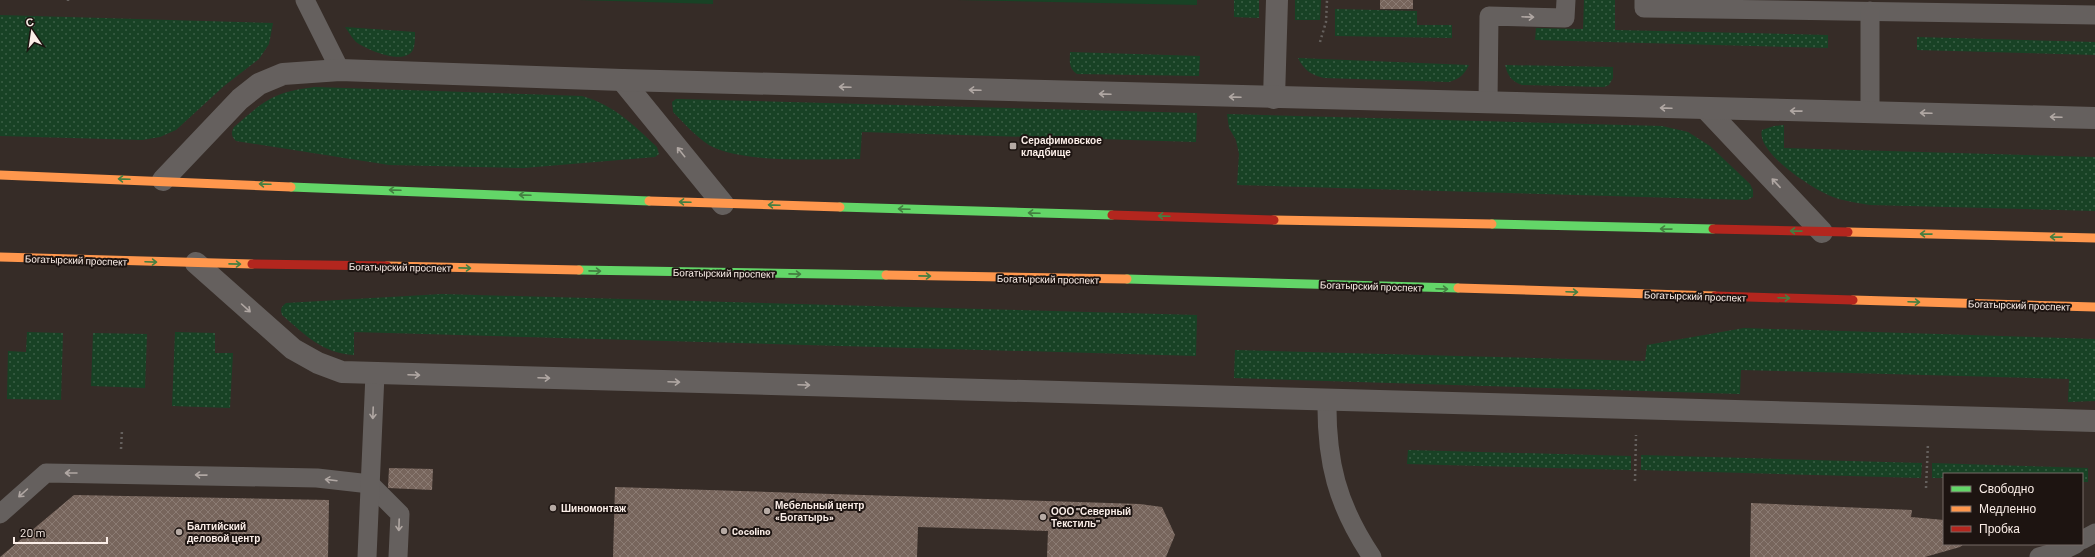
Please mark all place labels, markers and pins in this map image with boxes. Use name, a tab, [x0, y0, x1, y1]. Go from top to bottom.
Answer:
place label: Серафимовское кладбище	[1021, 134, 1102, 158]
marker: Серафимовское кладбище	[1008, 141, 1018, 151]
place label: Мебельный центр «Богатырь»	[775, 499, 864, 523]
place label: Шиномонтаж	[561, 502, 627, 514]
marker: Шиномонтаж	[548, 503, 558, 513]
place label: ООО "Северный Текстиль"	[1051, 505, 1131, 529]
marker: Мебельный центр «Богатырь»	[762, 506, 772, 516]
marker: ООО "Северный Текстиль"	[1038, 512, 1048, 522]
place label: Балтийский деловой центр	[187, 520, 260, 544]
place label: Cocolino	[732, 525, 771, 537]
marker: Cocolino	[719, 526, 729, 536]
marker: Балтийский деловой центр	[174, 527, 184, 537]

